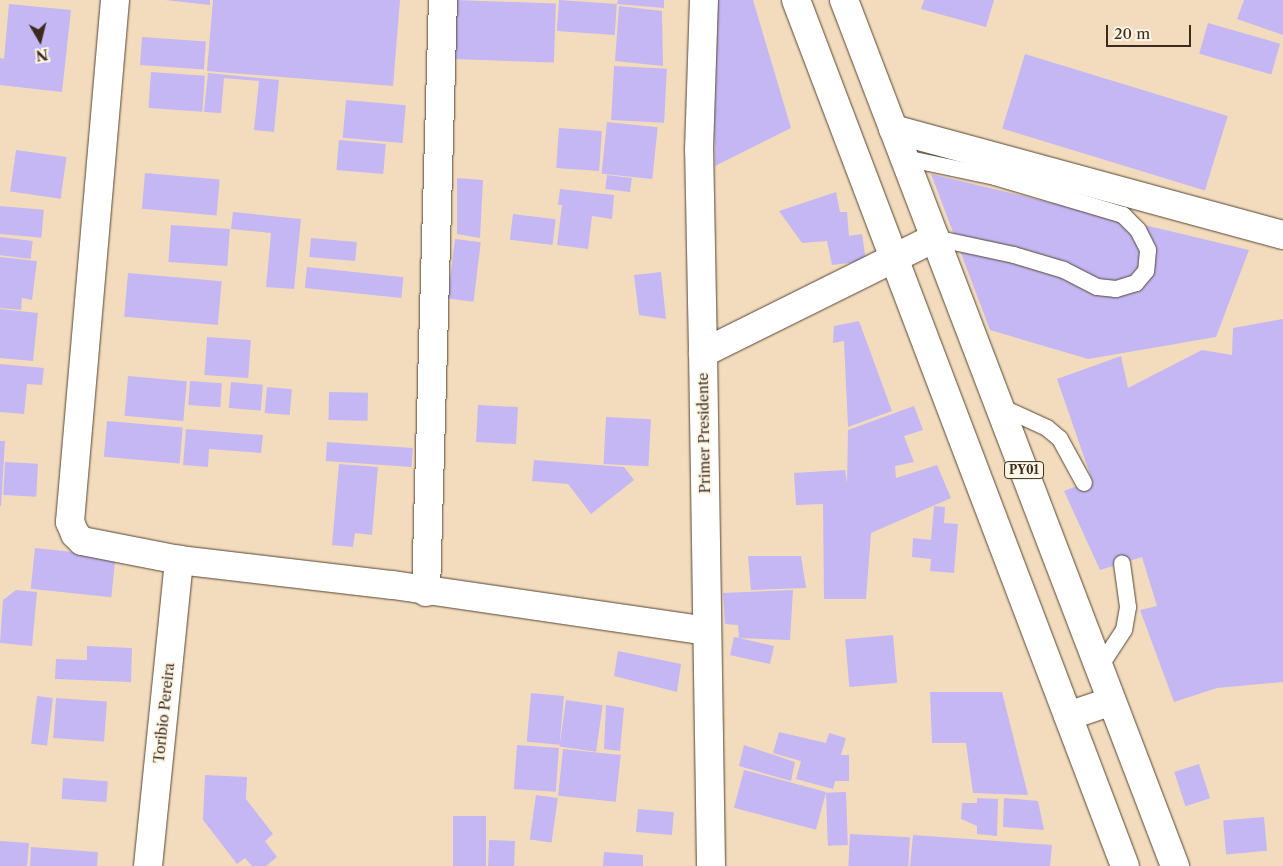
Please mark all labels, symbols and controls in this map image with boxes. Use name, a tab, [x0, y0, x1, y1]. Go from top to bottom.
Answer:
north arrow	[15, 15, 65, 65]
scale bar	[1108, 15, 1193, 47]
text: 20 m	[1114, 24, 1150, 43]
text: N	[35, 45, 49, 65]
street label: Primer Presidente	[695, 372, 713, 494]
road number: PY01	[1004, 460, 1044, 480]
street label: Toribio Pereira	[150, 662, 178, 764]

